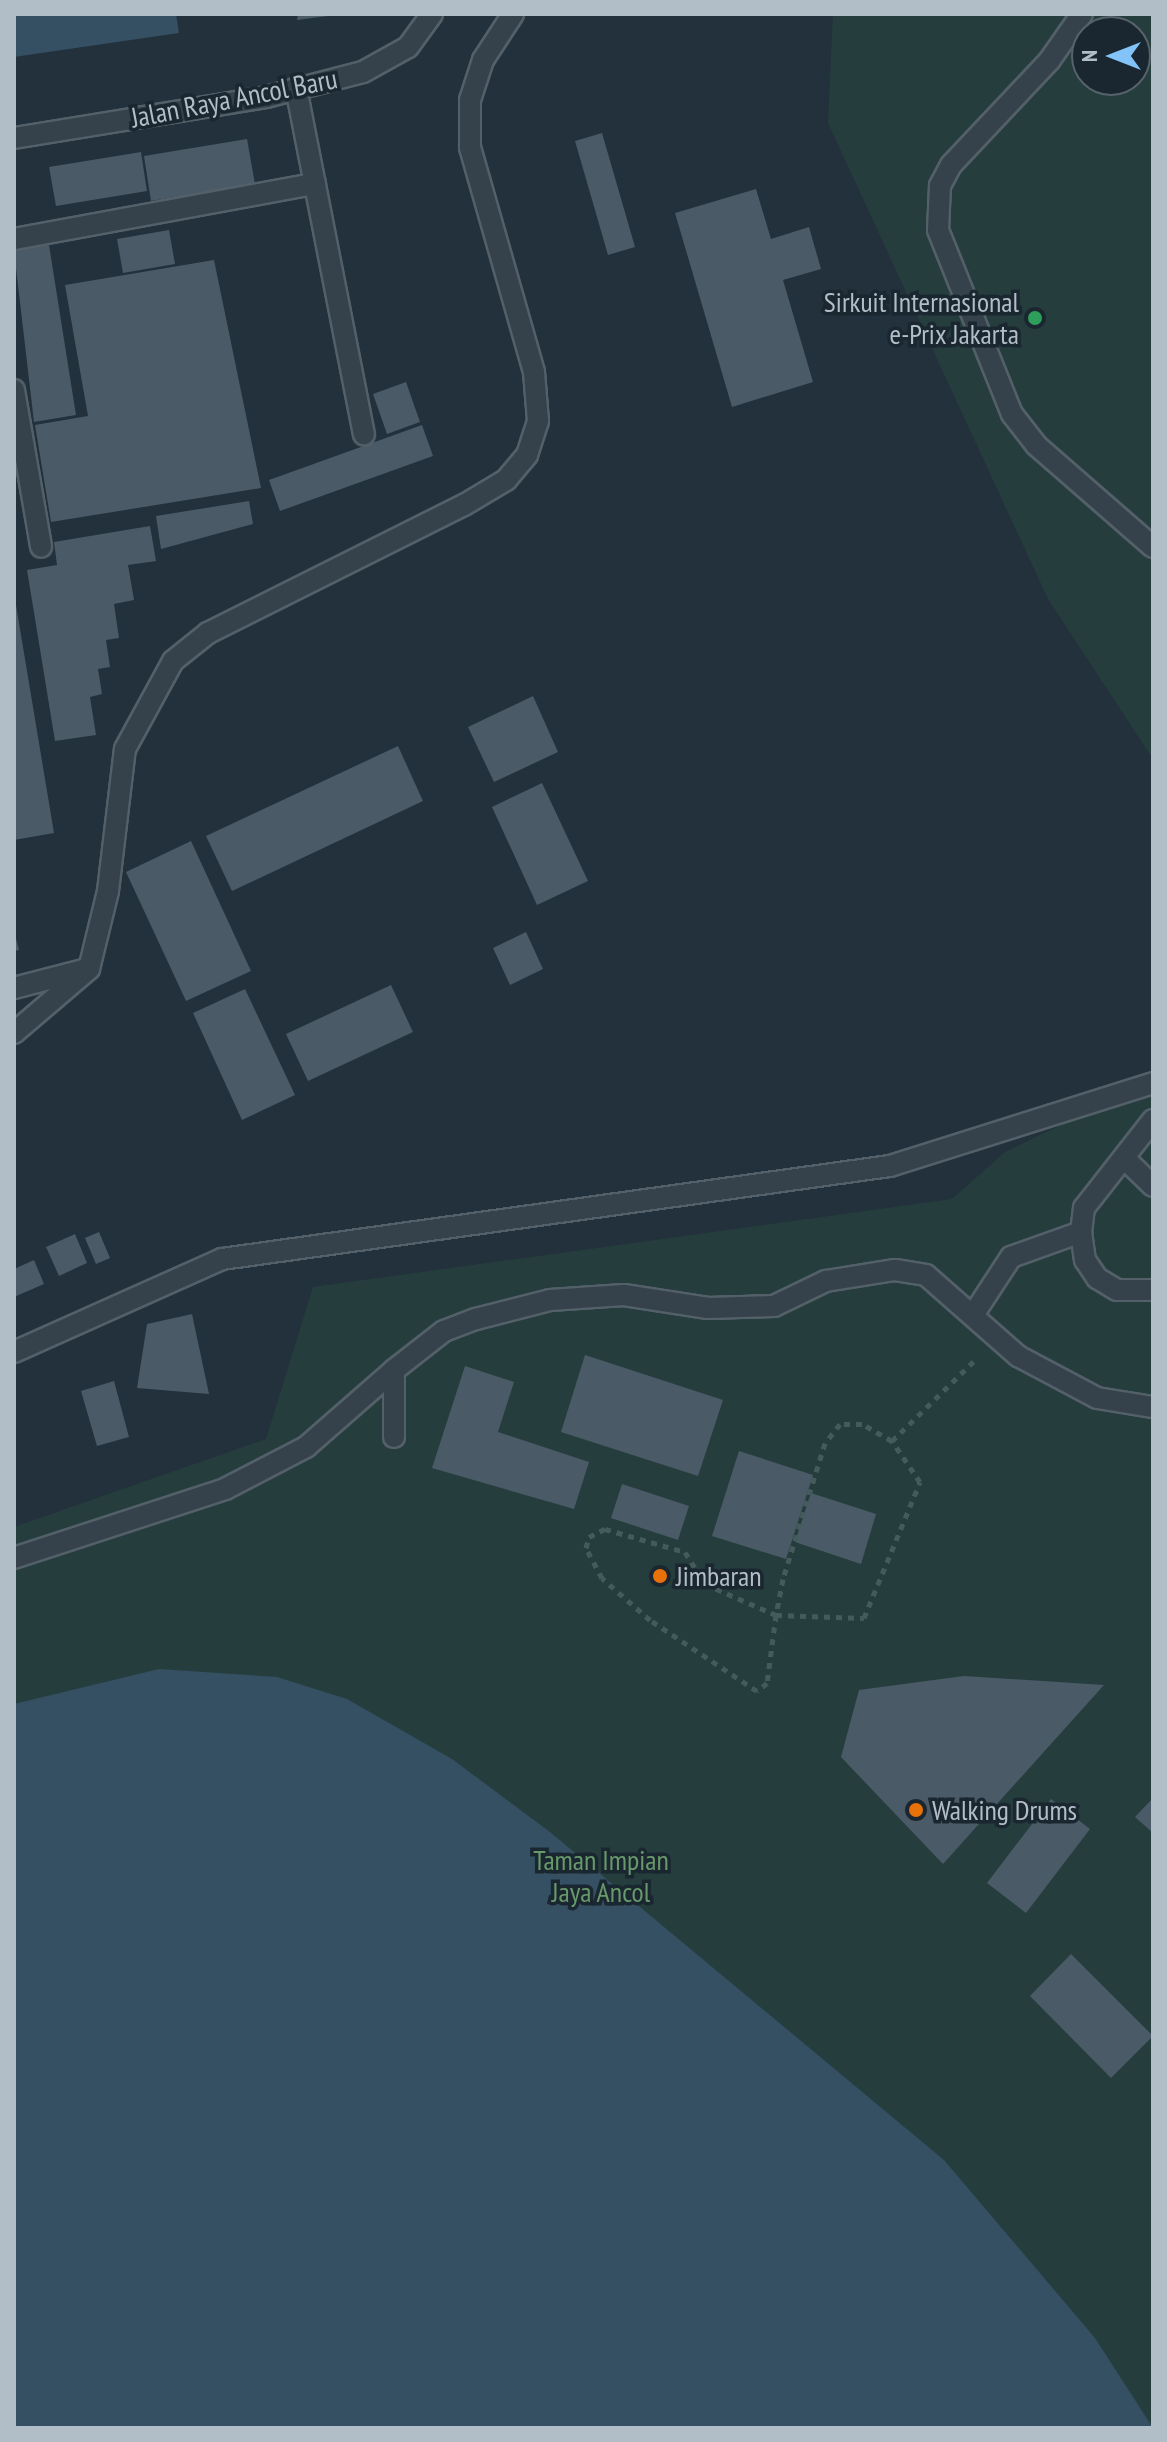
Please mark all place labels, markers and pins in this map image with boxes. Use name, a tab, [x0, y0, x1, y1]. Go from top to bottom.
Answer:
place label: Sirkuit Internasional e-Prix Jakarta	[824, 285, 1019, 351]
marker: Sirkuit Internasional e-Prix Jakarta	[1026, 309, 1044, 327]
place label: Jimbaran	[676, 1559, 762, 1593]
marker: Jimbaran	[651, 1567, 669, 1585]
place label: Walking Drums	[932, 1793, 1077, 1827]
marker: Walking Drums	[907, 1801, 925, 1819]

